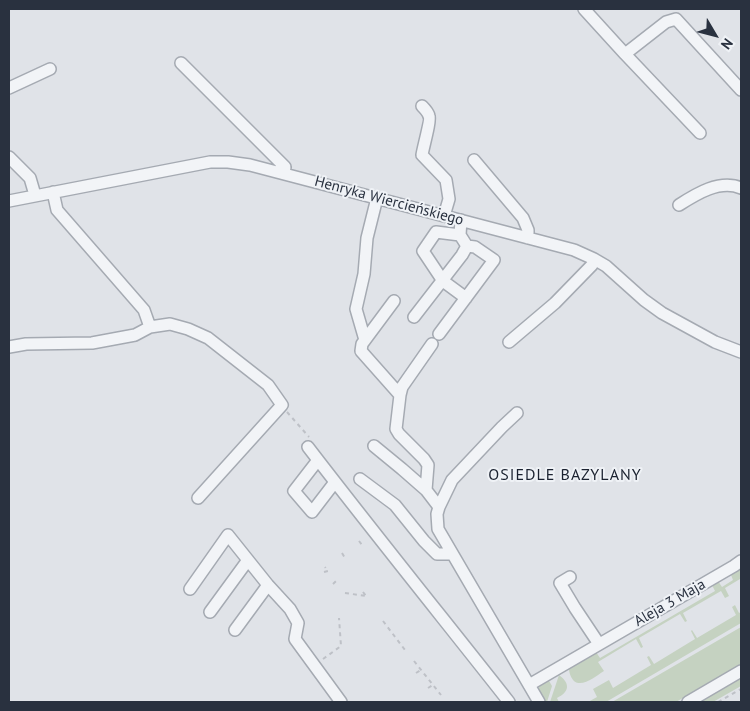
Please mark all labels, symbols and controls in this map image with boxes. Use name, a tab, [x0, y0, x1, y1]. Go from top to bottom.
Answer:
north arrow	[690, 10, 740, 60]
text: N	[717, 35, 737, 53]
street label: Henryka Wiercieńskiego	[313, 172, 465, 230]
district label: OSIEDLE BAZYLANY	[486, 465, 644, 485]
street label: Aleja 3 Maja	[631, 575, 709, 631]

